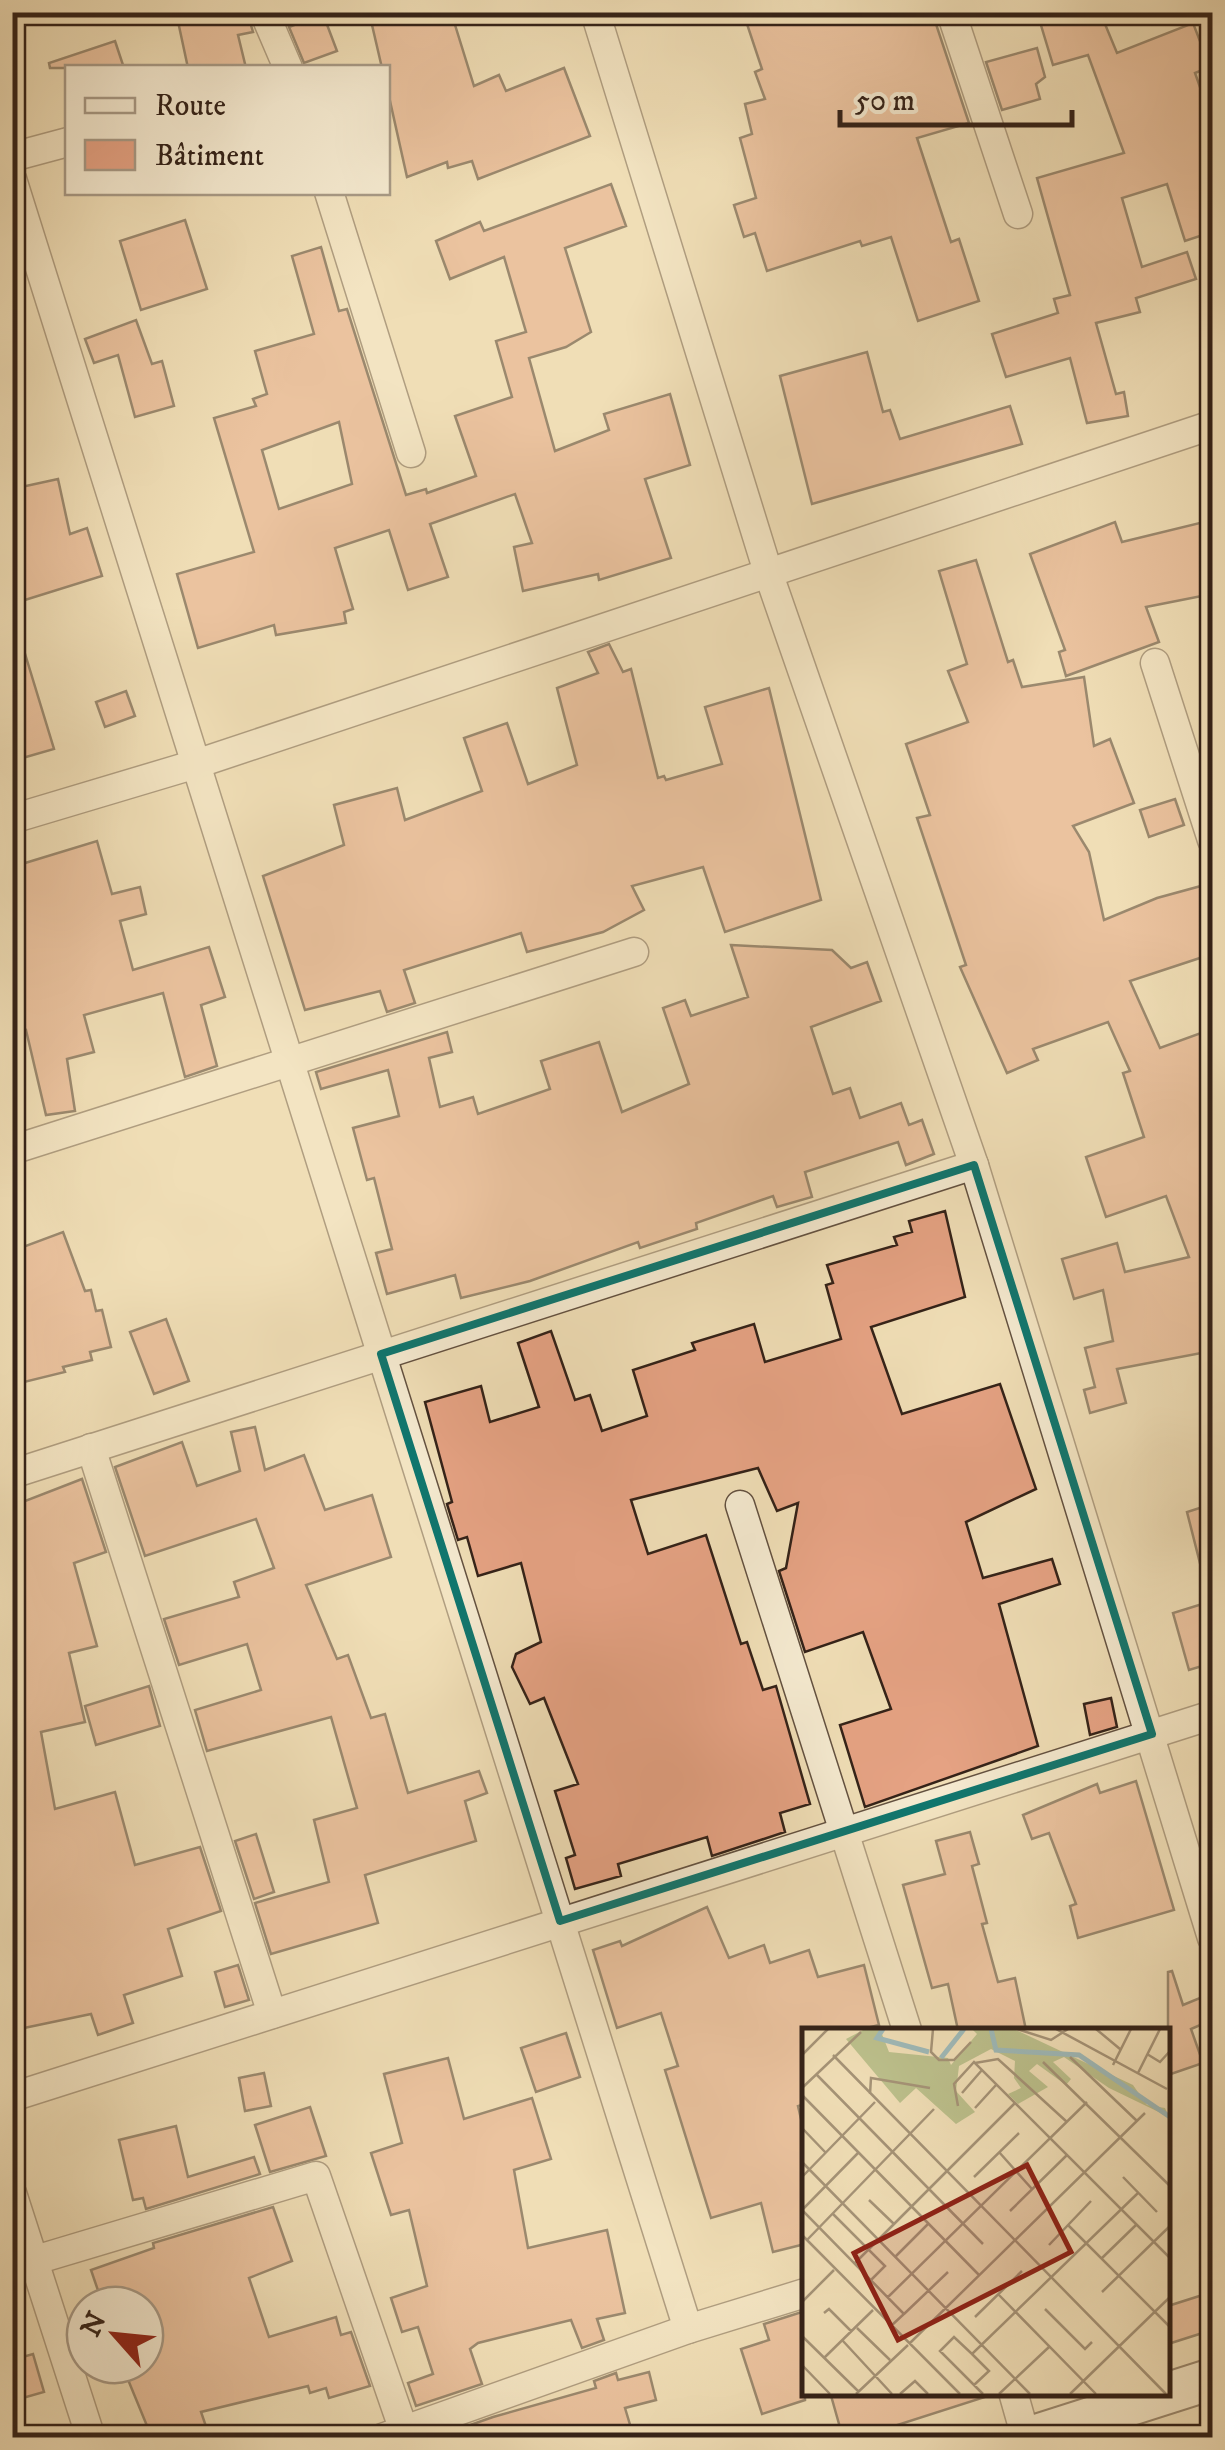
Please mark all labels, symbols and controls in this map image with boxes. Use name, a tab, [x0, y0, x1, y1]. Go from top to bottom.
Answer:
legend	[65, 65, 390, 195]
scale bar	[840, 65, 1072, 127]
text: 50 m	[855, 83, 915, 120]
text: Route	[155, 88, 226, 125]
text: Bâtiment	[155, 138, 264, 175]
inset map	[802, 2028, 1170, 2395]
north arrow	[65, 2285, 165, 2385]
text: N	[73, 2306, 115, 2343]

